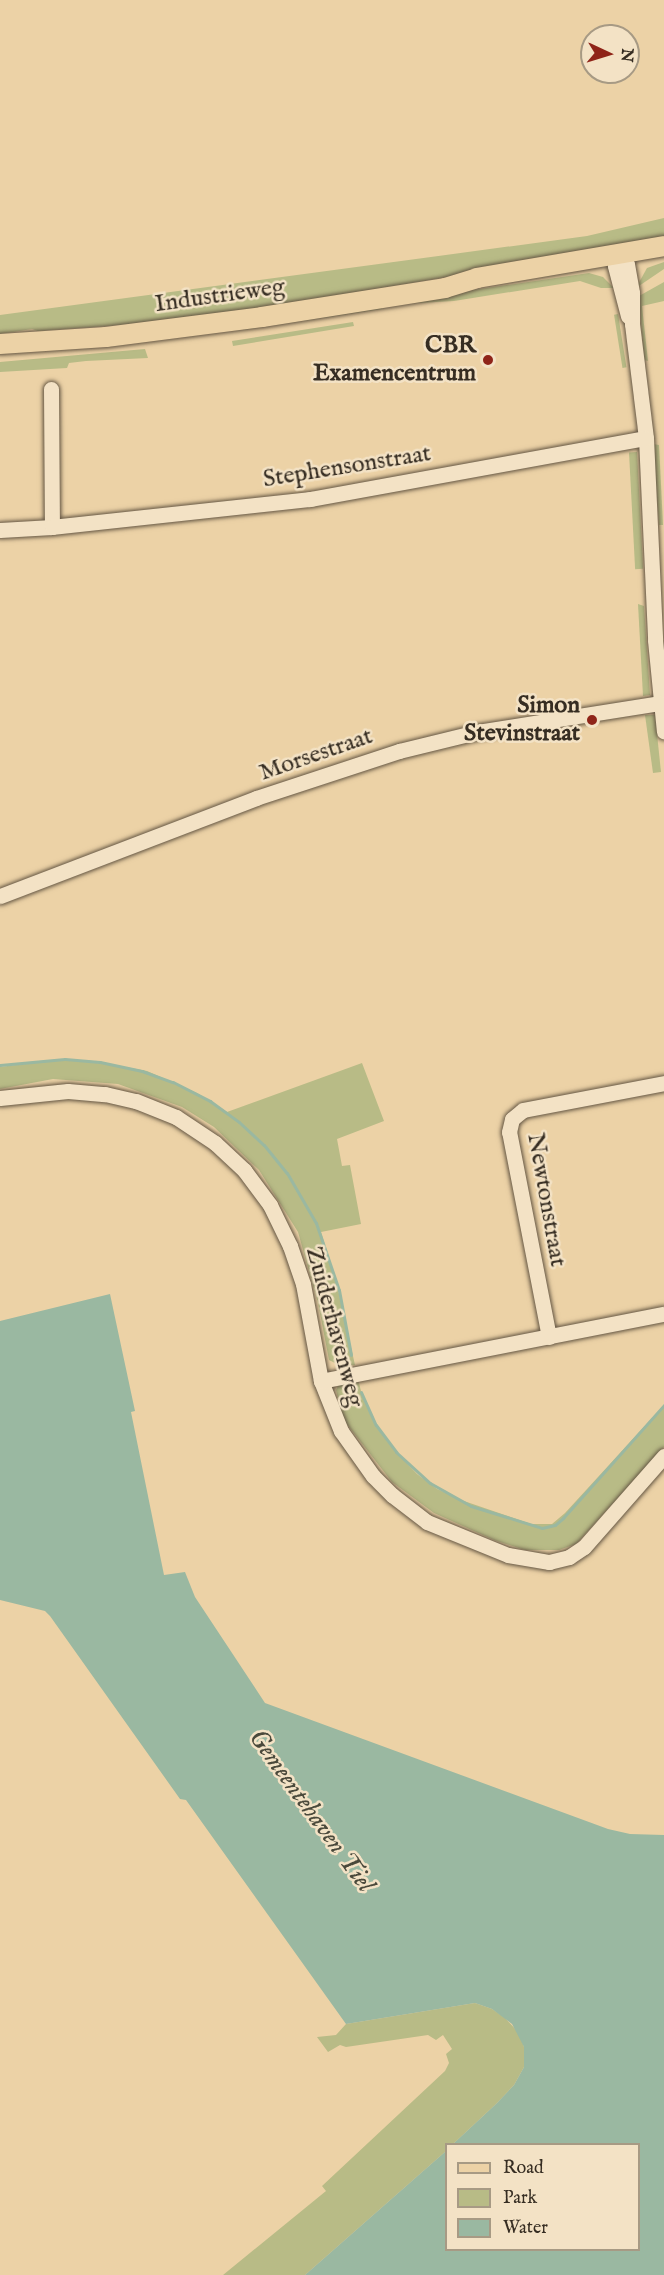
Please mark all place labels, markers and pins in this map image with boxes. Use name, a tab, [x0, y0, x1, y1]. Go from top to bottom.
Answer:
place label: CBR Examencentrum	[313, 332, 476, 388]
marker: CBR Examencentrum	[481, 353, 495, 367]
place label: Simon Stevinstraat	[464, 692, 580, 748]
marker: Simon Stevinstraat	[585, 713, 599, 727]

